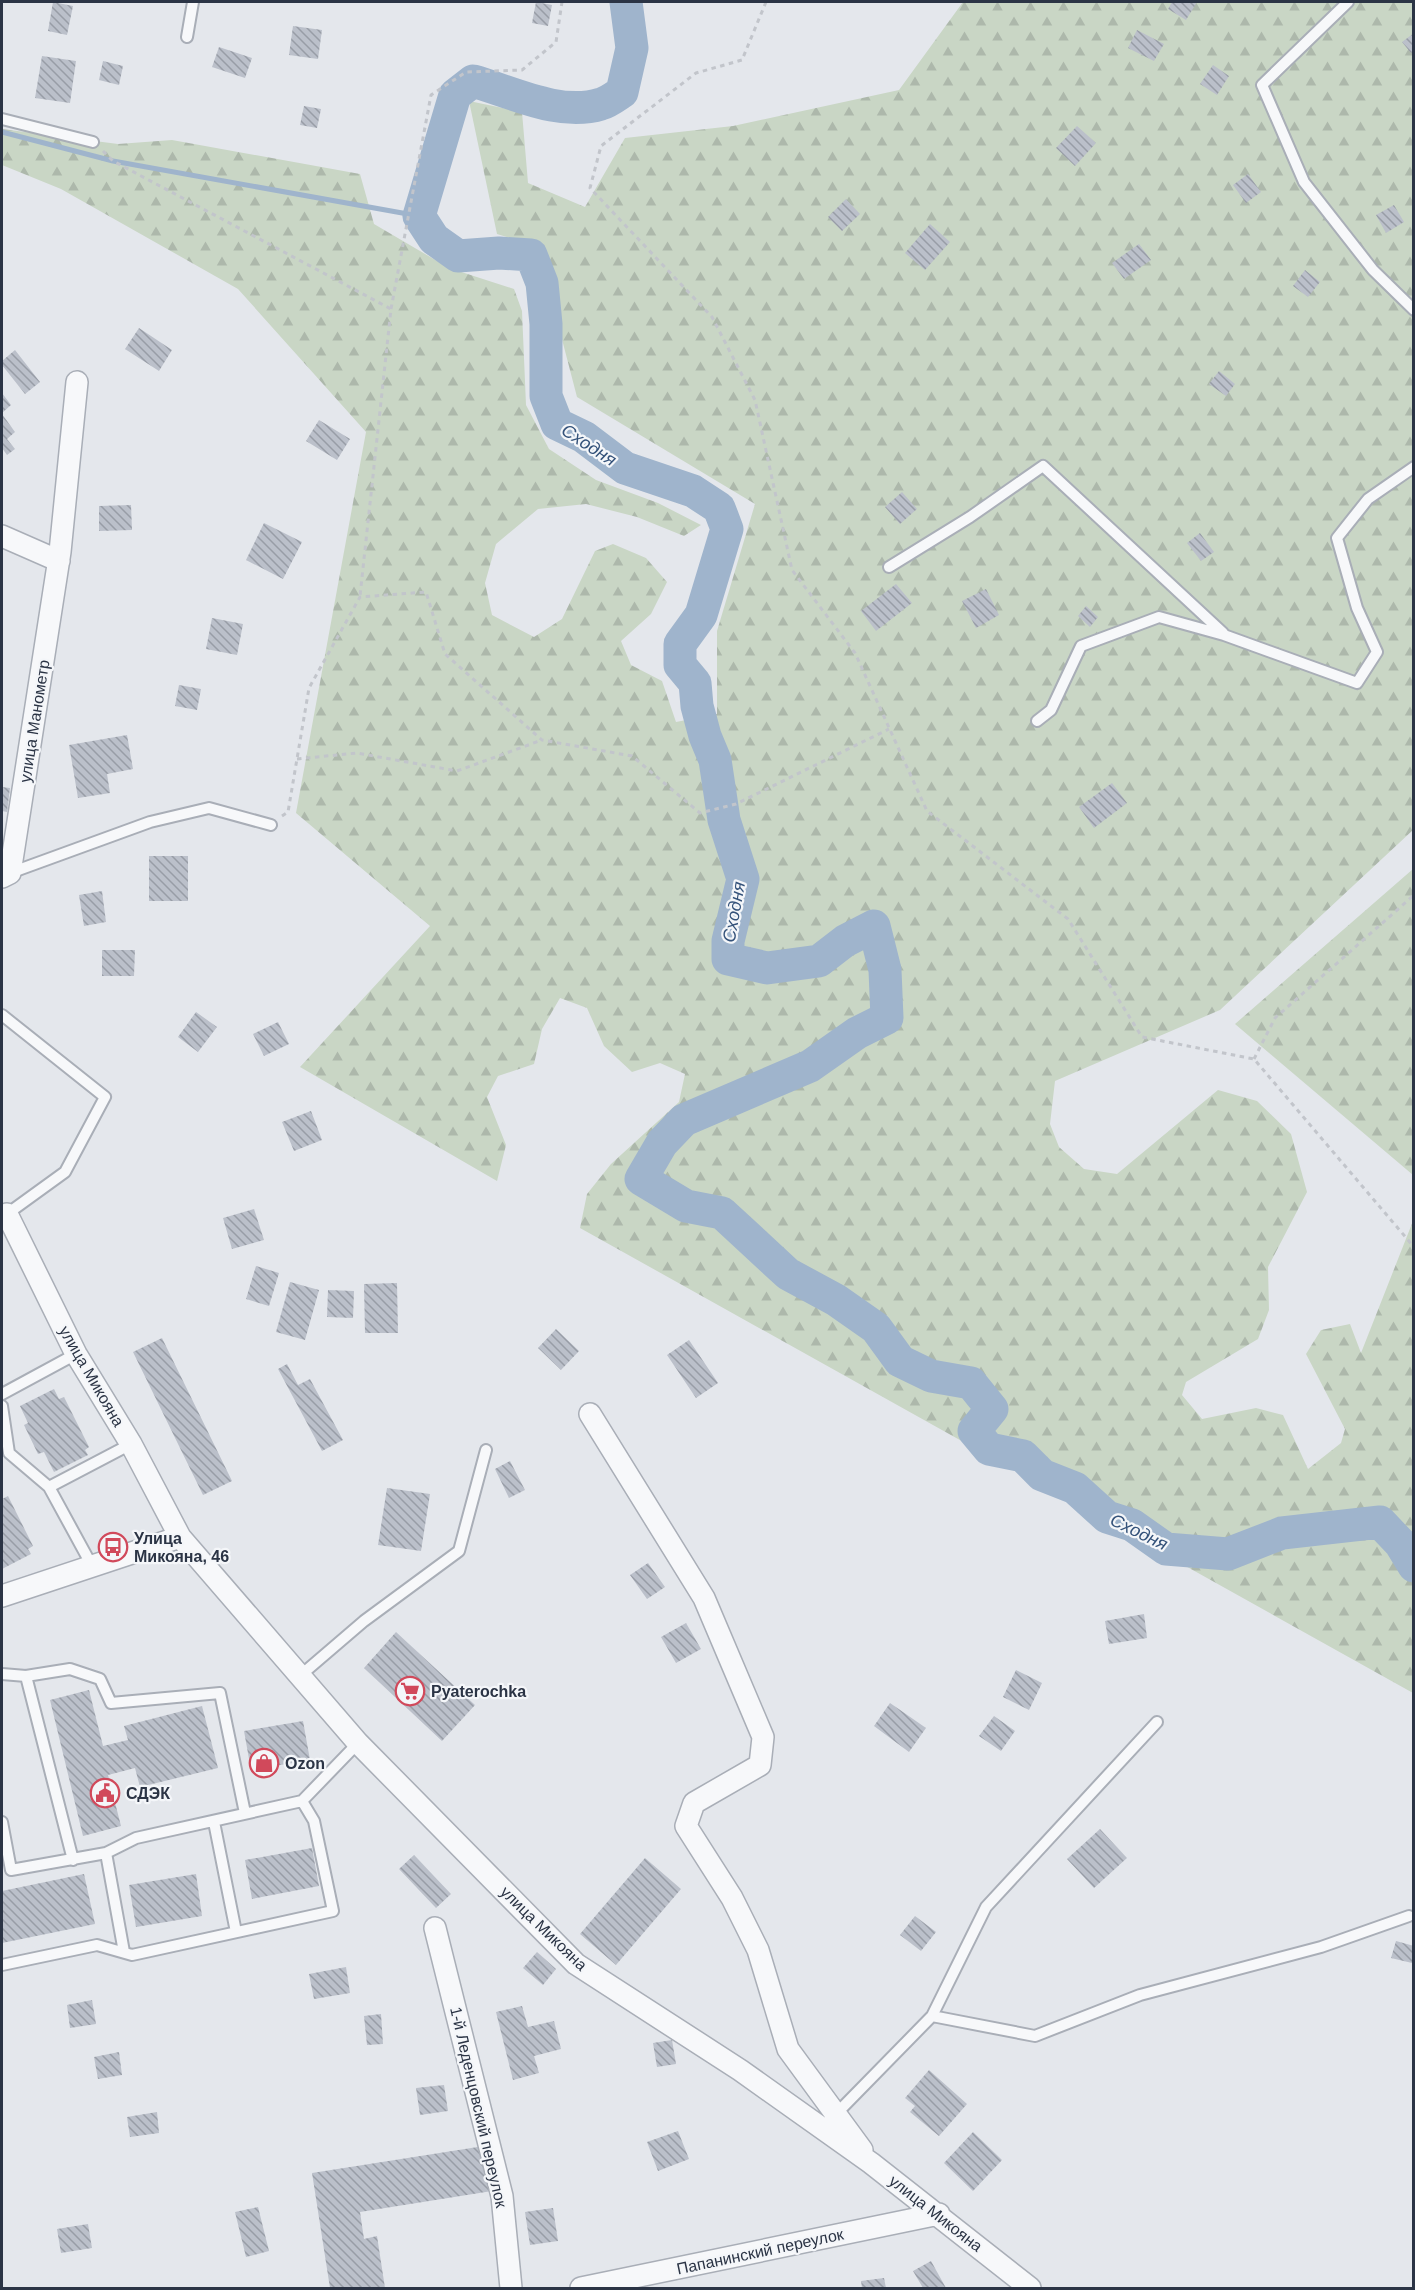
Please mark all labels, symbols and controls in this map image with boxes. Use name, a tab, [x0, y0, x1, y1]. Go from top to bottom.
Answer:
water label: Сходня	[558, 420, 620, 470]
street label: улица Манометр	[16, 658, 53, 784]
water label: Сходня	[719, 880, 749, 944]
street label: улица Микояна	[56, 1323, 127, 1430]
water label: Сходня	[1107, 1510, 1171, 1555]
place label: Улица Микояна, 46	[134, 1530, 229, 1565]
bus stop icon: Улица Микояна, 46	[97, 1531, 129, 1563]
supermarket icon: Pyaterochka	[394, 1675, 426, 1707]
place label: Pyaterochka	[431, 1683, 526, 1700]
shop icon: Ozon	[248, 1747, 280, 1779]
place label: Ozon	[285, 1755, 325, 1772]
public building icon: СДЭК	[89, 1777, 121, 1809]
place label: СДЭК	[126, 1785, 170, 1802]
street label: улица Микояна	[497, 1883, 590, 1974]
street label: 1-й Леденцовский переулок	[447, 2005, 510, 2210]
street label: улица Микояна	[886, 2172, 986, 2255]
street label: Папанинский переулок	[675, 2225, 846, 2277]

